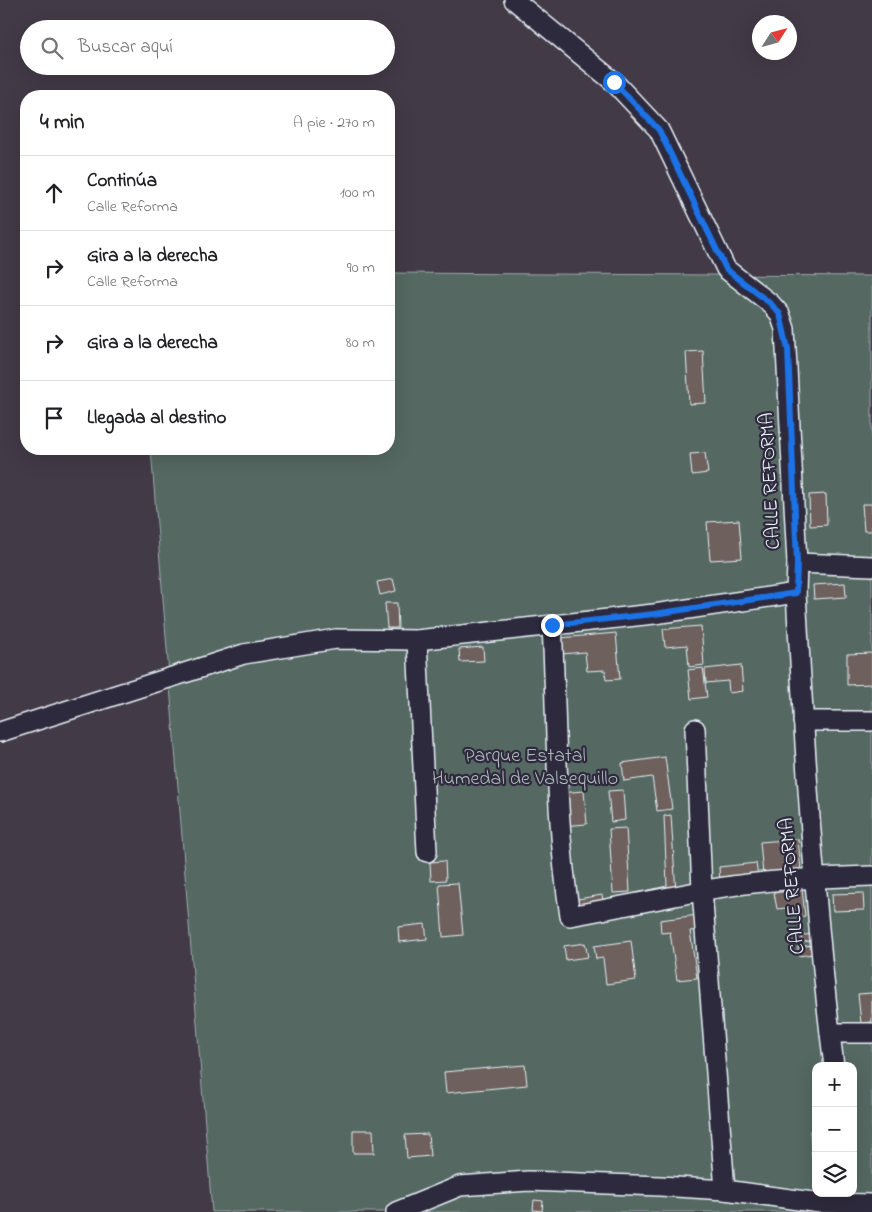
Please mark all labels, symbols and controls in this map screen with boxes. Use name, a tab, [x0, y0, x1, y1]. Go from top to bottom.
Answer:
north arrow	[752, 15, 797, 60]
search box	[20, 20, 395, 75]
icon: search	[38, 34, 66, 62]
text: Buscar aquí	[78, 34, 173, 61]
route start	[603, 71, 626, 94]
text: 4 min	[40, 108, 84, 138]
text: A pie · 270 m	[293, 111, 375, 135]
text: Continúa	[87, 168, 157, 195]
icon: ahead	[40, 179, 68, 207]
text: 100 m	[340, 181, 375, 205]
text: Calle Reforma	[87, 195, 178, 219]
text: Gira a la derecha	[87, 243, 218, 270]
icon: right	[40, 254, 68, 282]
text: 90 m	[347, 256, 375, 280]
text: Calle Reforma	[87, 270, 178, 294]
icon: right	[40, 329, 68, 357]
text: Gira a la derecha	[87, 330, 218, 357]
text: 80 m	[346, 331, 375, 355]
icon: arrive	[40, 404, 68, 432]
text: Llegada al destino	[87, 405, 226, 432]
street label: CALLE REFORMA	[753, 412, 789, 550]
route end	[541, 614, 564, 637]
park label: Parque Estatal Humedal de Valsequillo	[432, 742, 618, 794]
street label: CALLE REFORMA	[773, 816, 813, 956]
map controls	[812, 1062, 857, 1197]
button: +	[812, 1062, 857, 1107]
button: −	[812, 1107, 857, 1152]
button: layers	[812, 1152, 857, 1197]

